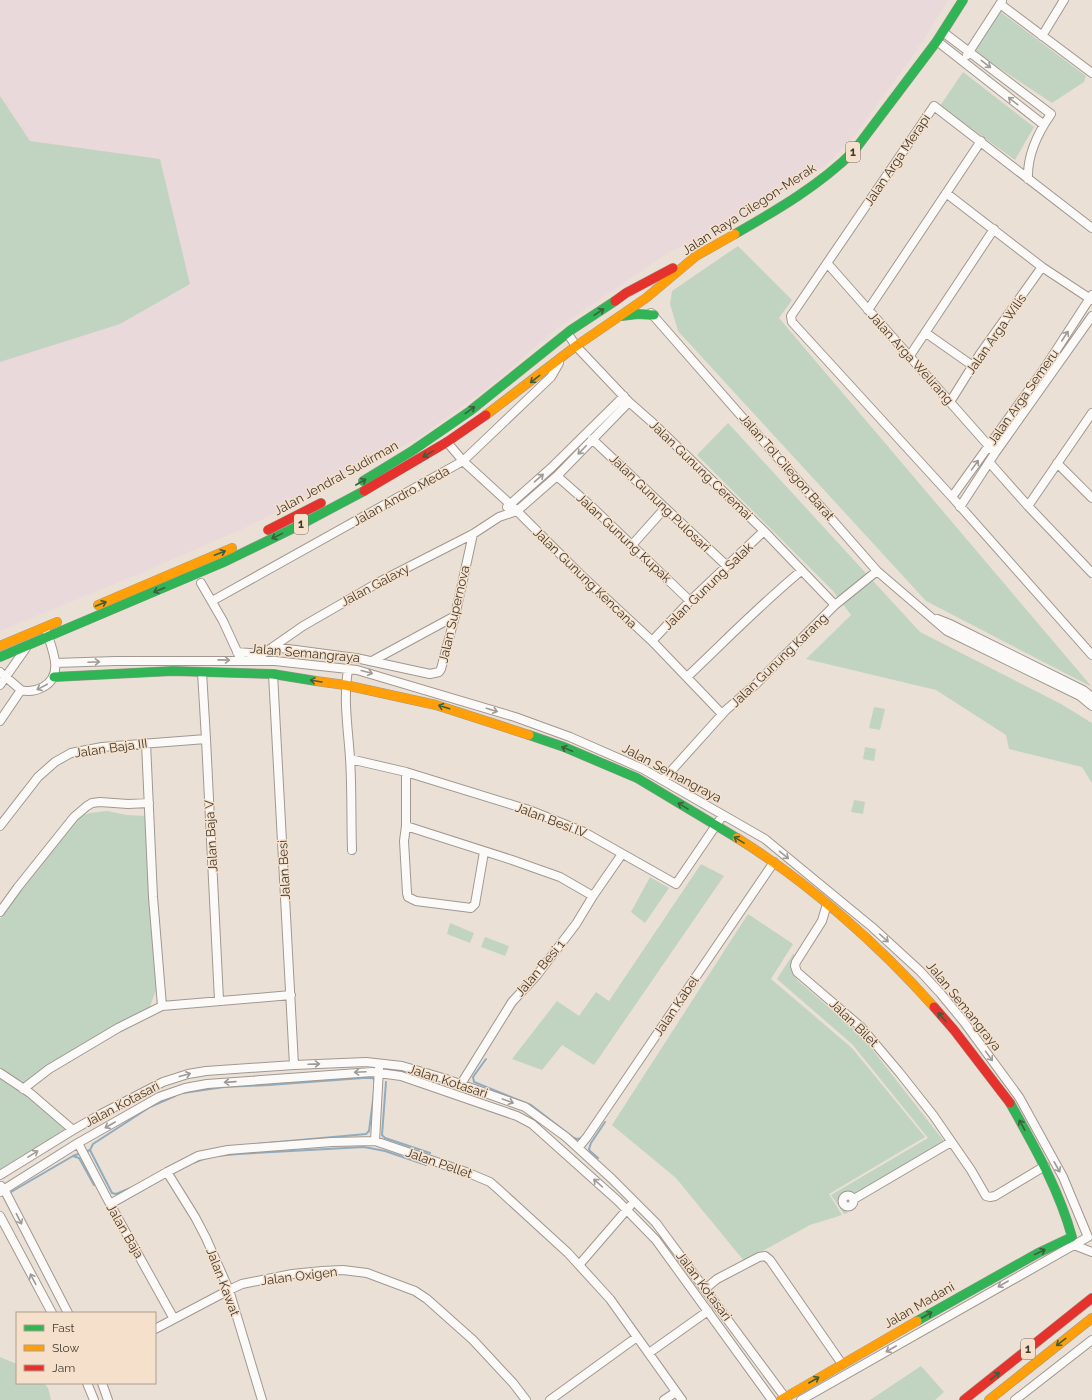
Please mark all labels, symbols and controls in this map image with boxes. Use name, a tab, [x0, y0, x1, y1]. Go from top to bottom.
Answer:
one-way arrow	[980, 59, 991, 68]
one-way arrow	[1008, 96, 1019, 105]
street label: Jalan Arga Merapi	[861, 111, 933, 209]
road number: 1	[846, 142, 860, 162]
street label: Jalan Raya Cilegon-Merak	[679, 160, 819, 258]
street label: Jalan Arga Wilis	[963, 291, 1029, 377]
one-way arrow	[593, 308, 604, 316]
street label: Jalan Arga Welirang	[865, 309, 957, 407]
one-way arrow	[1061, 331, 1069, 342]
street label: Jalan Arga Semeru	[984, 346, 1062, 448]
one-way arrow	[529, 374, 540, 383]
one-way arrow	[464, 406, 475, 415]
street label: Jalan Tol Cilegon Barat	[737, 411, 838, 524]
street label: Jalan Gunung Ceremai	[647, 417, 755, 523]
street label: Jalan Jendral Sudirman	[271, 438, 401, 518]
one-way arrow	[577, 445, 587, 455]
one-way arrow	[423, 450, 435, 458]
street label: Jalan Gunung Pulosari	[607, 451, 713, 555]
one-way arrow	[970, 460, 979, 471]
street label: Jalan Andro Meda	[350, 463, 452, 529]
one-way arrow	[534, 474, 545, 483]
one-way arrow	[355, 477, 367, 485]
street label: Jalan Gunung Kupak	[574, 490, 674, 586]
road number: 1	[294, 514, 308, 534]
street label: Jalan Gunung Kencana	[530, 525, 640, 631]
one-way arrow	[272, 533, 284, 540]
street label: Jalan Gunung Salak	[660, 539, 756, 633]
one-way arrow	[214, 549, 226, 557]
street label: Jalan Galaxy	[338, 561, 412, 609]
street label: Jalan Supernova	[436, 564, 472, 664]
one-way arrow	[154, 586, 166, 594]
one-way arrow	[94, 600, 106, 607]
street label: Jalan Gunung Karang	[728, 610, 830, 710]
street label: Jalan Semangraya	[249, 641, 361, 665]
one-way arrow	[217, 656, 230, 664]
one-way arrow	[87, 658, 100, 665]
one-way arrow	[361, 669, 374, 677]
one-way arrow	[310, 677, 323, 685]
one-way arrow	[36, 684, 48, 691]
one-way arrow	[437, 703, 450, 710]
one-way arrow	[485, 707, 498, 714]
street label: Jalan Baja III	[74, 735, 148, 761]
street label: Jalan Semangraya	[620, 740, 724, 806]
one-way arrow	[561, 744, 573, 752]
street label: Jalan Baja V	[202, 799, 220, 872]
street label: Jalan Besi IV	[513, 799, 589, 841]
one-way arrow	[677, 802, 689, 810]
one-way arrow	[733, 835, 745, 843]
street label: Jalan Besi	[275, 840, 293, 900]
one-way arrow	[779, 851, 790, 860]
one-way arrow	[879, 934, 890, 943]
street label: Jalan Besi 1	[512, 936, 568, 999]
street label: Jalan Semangraya	[923, 958, 1005, 1054]
street label: Jalan Kabel	[650, 973, 702, 1039]
street label: Jalan Bilet	[827, 996, 882, 1050]
one-way arrow	[937, 1011, 946, 1022]
one-way arrow	[985, 1051, 993, 1062]
one-way arrow	[307, 1061, 320, 1068]
street label: Jalan Kotasari	[406, 1061, 490, 1101]
one-way arrow	[354, 1068, 367, 1075]
one-way arrow	[178, 1071, 191, 1078]
street label: Jalan Kotasari	[82, 1078, 162, 1130]
one-way arrow	[224, 1078, 237, 1085]
one-way arrow	[502, 1098, 514, 1106]
one-way arrow	[1018, 1119, 1025, 1131]
one-way arrow	[104, 1122, 116, 1130]
street label: Jalan Pellet	[404, 1145, 475, 1182]
one-way arrow	[27, 1150, 39, 1158]
one-way arrow	[1053, 1161, 1061, 1173]
one-way arrow	[593, 1178, 603, 1188]
street label: Jalan Baja	[103, 1201, 147, 1261]
one-way arrow	[16, 1213, 23, 1225]
street label: Jalan Kawat	[203, 1246, 243, 1319]
one-way arrow	[1034, 1248, 1046, 1255]
street label: Jalan Kotasari	[673, 1249, 735, 1323]
street label: Jalan Oxigen	[260, 1264, 338, 1288]
one-way arrow	[29, 1273, 37, 1285]
street label: Jalan Madani	[881, 1279, 957, 1331]
one-way arrow	[997, 1281, 1009, 1289]
one-way arrow	[921, 1311, 933, 1319]
legend	[16, 1312, 156, 1384]
text: Fast	[52, 1321, 75, 1335]
one-way arrow	[1056, 1338, 1067, 1347]
road number: 1	[1021, 1339, 1035, 1359]
text: Slow	[52, 1341, 79, 1355]
one-way arrow	[885, 1346, 897, 1354]
text: Jam	[52, 1361, 75, 1375]
one-way arrow	[989, 1371, 1000, 1380]
one-way arrow	[808, 1375, 820, 1383]

